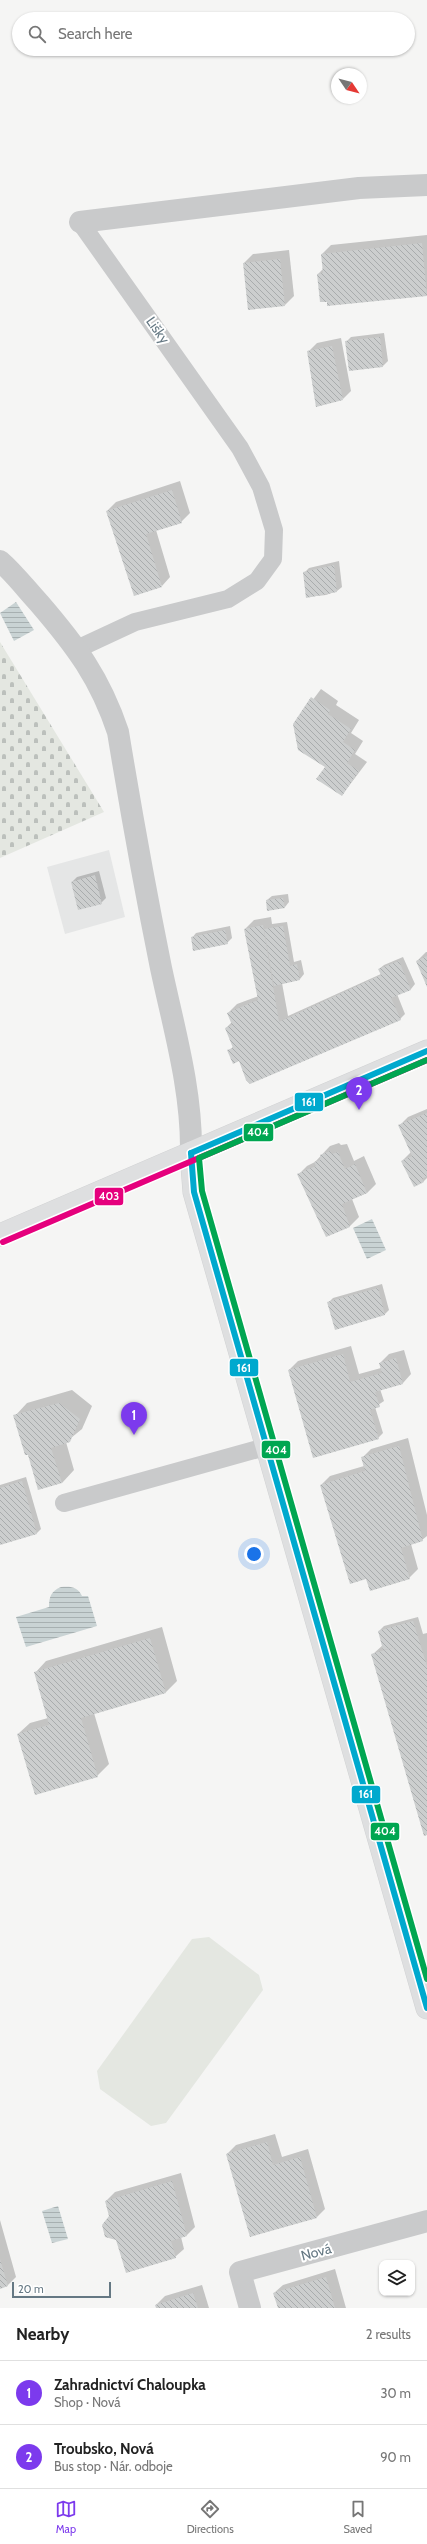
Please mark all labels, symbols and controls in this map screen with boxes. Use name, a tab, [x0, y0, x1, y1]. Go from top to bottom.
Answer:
search box	[12, 12, 415, 56]
icon: search	[26, 23, 48, 45]
text: Search here	[58, 25, 133, 43]
north arrow	[331, 68, 367, 104]
street label: Lišky	[142, 313, 174, 347]
pin: 2	[346, 1077, 372, 1110]
line badge: 161	[294, 1092, 324, 1112]
text: 161	[302, 1095, 316, 1109]
line badge: 404	[243, 1123, 274, 1142]
text: 404	[247, 1125, 269, 1139]
line badge: 403	[94, 1187, 124, 1206]
text: 403	[99, 1189, 119, 1203]
line badge: 161	[229, 1358, 259, 1377]
text: 161	[237, 1361, 251, 1375]
pin: 1	[121, 1402, 147, 1435]
line badge: 404	[261, 1440, 291, 1459]
text: 404	[265, 1443, 287, 1457]
your location	[244, 1544, 264, 1564]
line badge: 161	[351, 1785, 381, 1804]
text: 161	[359, 1787, 373, 1801]
line badge: 404	[370, 1822, 400, 1841]
text: 404	[374, 1824, 396, 1838]
street label: Nová	[299, 2239, 333, 2265]
map controls	[379, 2260, 415, 2296]
button: layers	[379, 2260, 415, 2296]
scale bar	[12, 2280, 111, 2299]
text: 20 m	[18, 2282, 44, 2296]
text: Nearby	[16, 2324, 69, 2344]
text: 2 results	[366, 2326, 411, 2342]
text: Zahradnictví Chaloupka	[54, 2376, 206, 2394]
text: 1	[27, 2385, 31, 2401]
text: 30 m	[381, 2385, 411, 2401]
text: Shop · Nová	[54, 2394, 120, 2410]
text: Troubsko, Nová	[54, 2440, 154, 2458]
text: 2	[26, 2449, 32, 2465]
text: 90 m	[380, 2449, 411, 2465]
text: Bus stop · Nár. odboje	[54, 2458, 173, 2474]
tab: Map	[55, 2498, 77, 2536]
tab: Directions	[187, 2498, 234, 2536]
tab: Saved	[344, 2498, 372, 2536]

